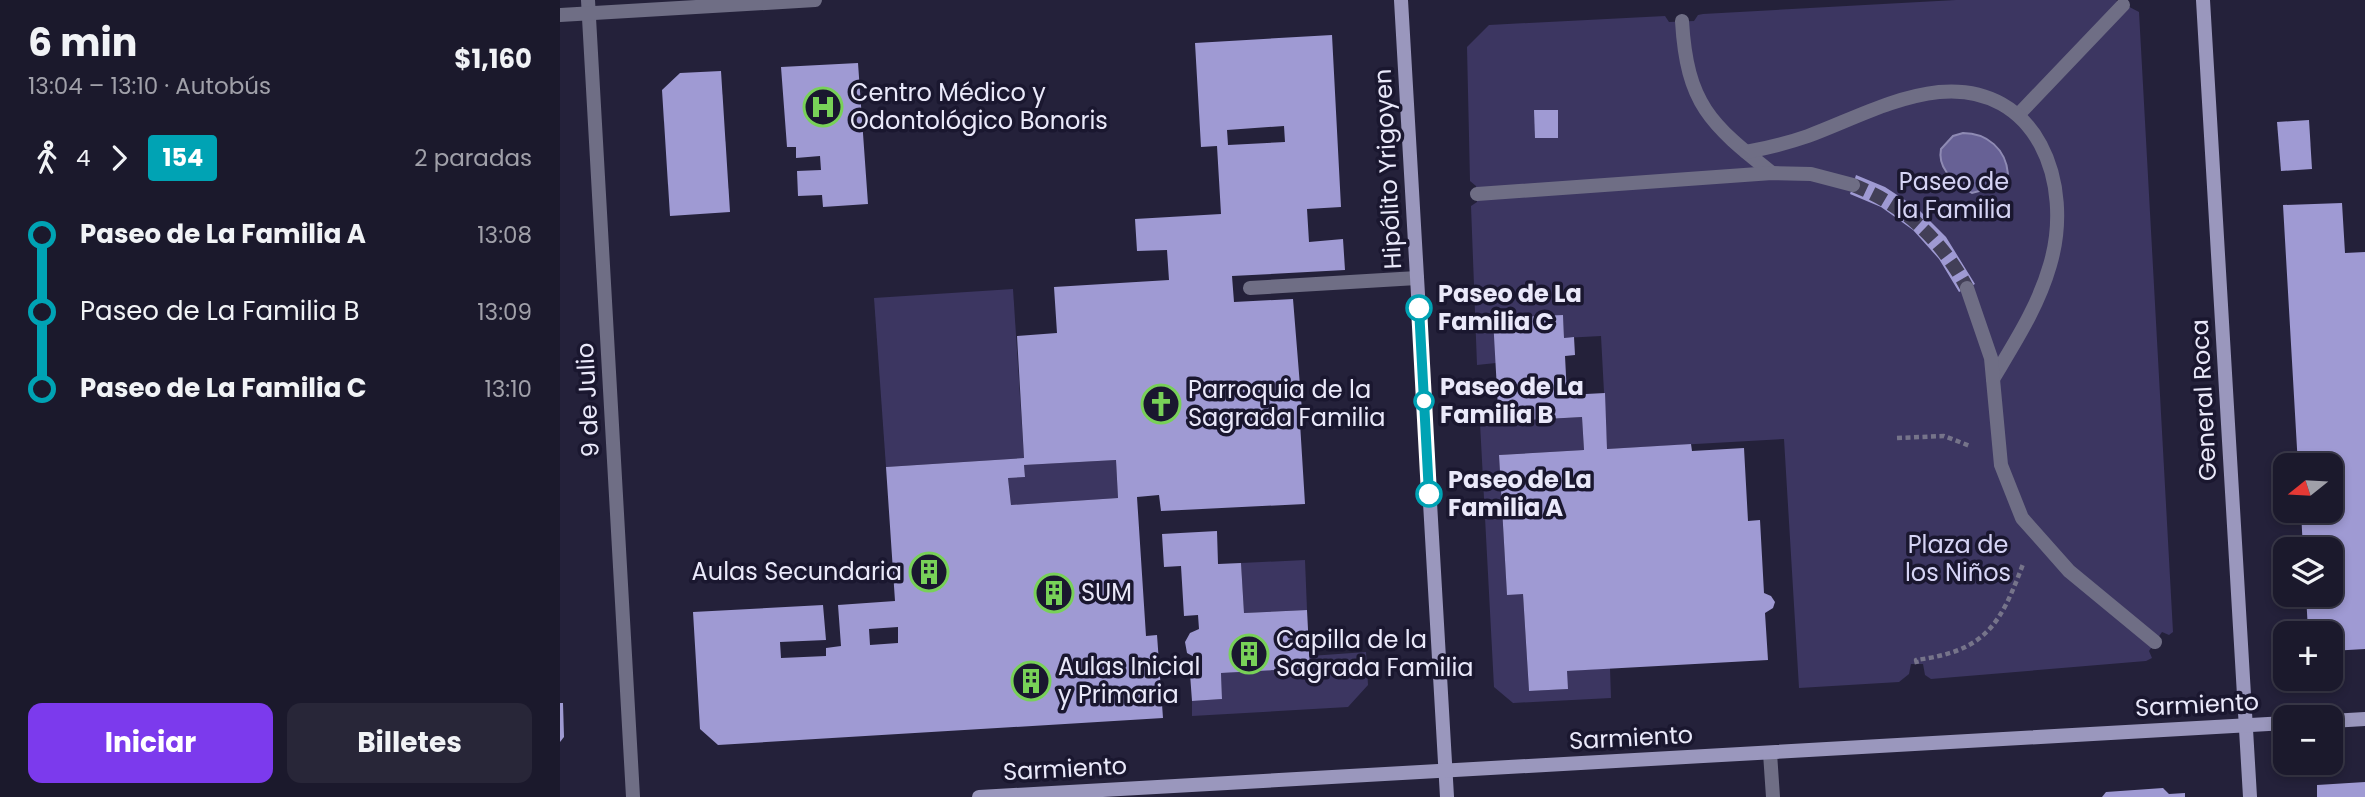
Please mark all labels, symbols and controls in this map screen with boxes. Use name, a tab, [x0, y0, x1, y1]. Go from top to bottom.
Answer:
text: 6 min	[28, 16, 137, 69]
text: $1,160	[454, 41, 532, 77]
street label: Hipólito Yrigoyen	[1366, 68, 1409, 270]
text: 13:04 – 13:10 · Autobús	[28, 70, 271, 102]
place label: Centro Médico y Odontológico Bonoris	[850, 76, 1108, 137]
hospital icon: Centro Médico y Odontológico Bonoris	[802, 86, 844, 128]
icon: walk	[28, 139, 66, 177]
icon: forward	[100, 139, 138, 177]
text: 154	[162, 141, 203, 174]
text: 4	[76, 142, 90, 174]
text: 2 paradas	[414, 142, 532, 174]
park label: Paseo de la Familia	[1896, 165, 2012, 226]
text: Paseo de La Familia A	[80, 216, 366, 252]
text: 13:08	[477, 219, 532, 251]
place label: Paseo de La Familia C	[1438, 277, 1582, 338]
text: Paseo de La Familia B	[80, 293, 359, 329]
marker: Paseo de La Familia C	[1406, 295, 1432, 321]
text: 13:09	[477, 296, 532, 328]
street label: General Roca	[2183, 318, 2224, 482]
street label: 9 de Julio	[568, 342, 607, 458]
text: Paseo de La Familia C	[80, 370, 367, 406]
place label: Paseo de La Familia B	[1440, 370, 1584, 431]
text: 13:10	[484, 373, 532, 405]
place label: Parroquia de la Sagrada Familia	[1188, 373, 1386, 434]
church icon: Parroquia de la Sagrada Familia	[1140, 383, 1182, 425]
marker: Paseo de La Familia B	[1414, 391, 1434, 411]
north arrow	[2273, 453, 2343, 523]
map controls	[2273, 453, 2343, 775]
place label: Paseo de La Familia A	[1448, 463, 1592, 524]
marker: Paseo de La Familia A	[1416, 481, 1442, 507]
park label: Plaza de los Niños	[1905, 528, 2011, 589]
button: layers	[2273, 537, 2343, 607]
building icon: Aulas Secundaria	[908, 551, 950, 593]
place label: Aulas Secundaria	[692, 555, 902, 588]
building icon: SUM	[1033, 572, 1075, 614]
place label: SUM	[1081, 576, 1132, 609]
button: +	[2273, 621, 2343, 691]
place label: Capilla de la Sagrada Familia	[1276, 623, 1474, 684]
building icon: Capilla de la Sagrada Familia	[1228, 633, 1270, 675]
place label: Aulas Inicial y Primaria	[1058, 650, 1200, 711]
building icon: Aulas Inicial y Primaria	[1010, 660, 1052, 702]
street label: Sarmiento	[2134, 685, 2260, 724]
button: Iniciar	[28, 703, 273, 783]
button: Billetes	[287, 703, 532, 783]
button: −	[2273, 705, 2343, 775]
street label: Sarmiento	[1568, 718, 1694, 757]
street label: Sarmiento	[1002, 749, 1128, 788]

